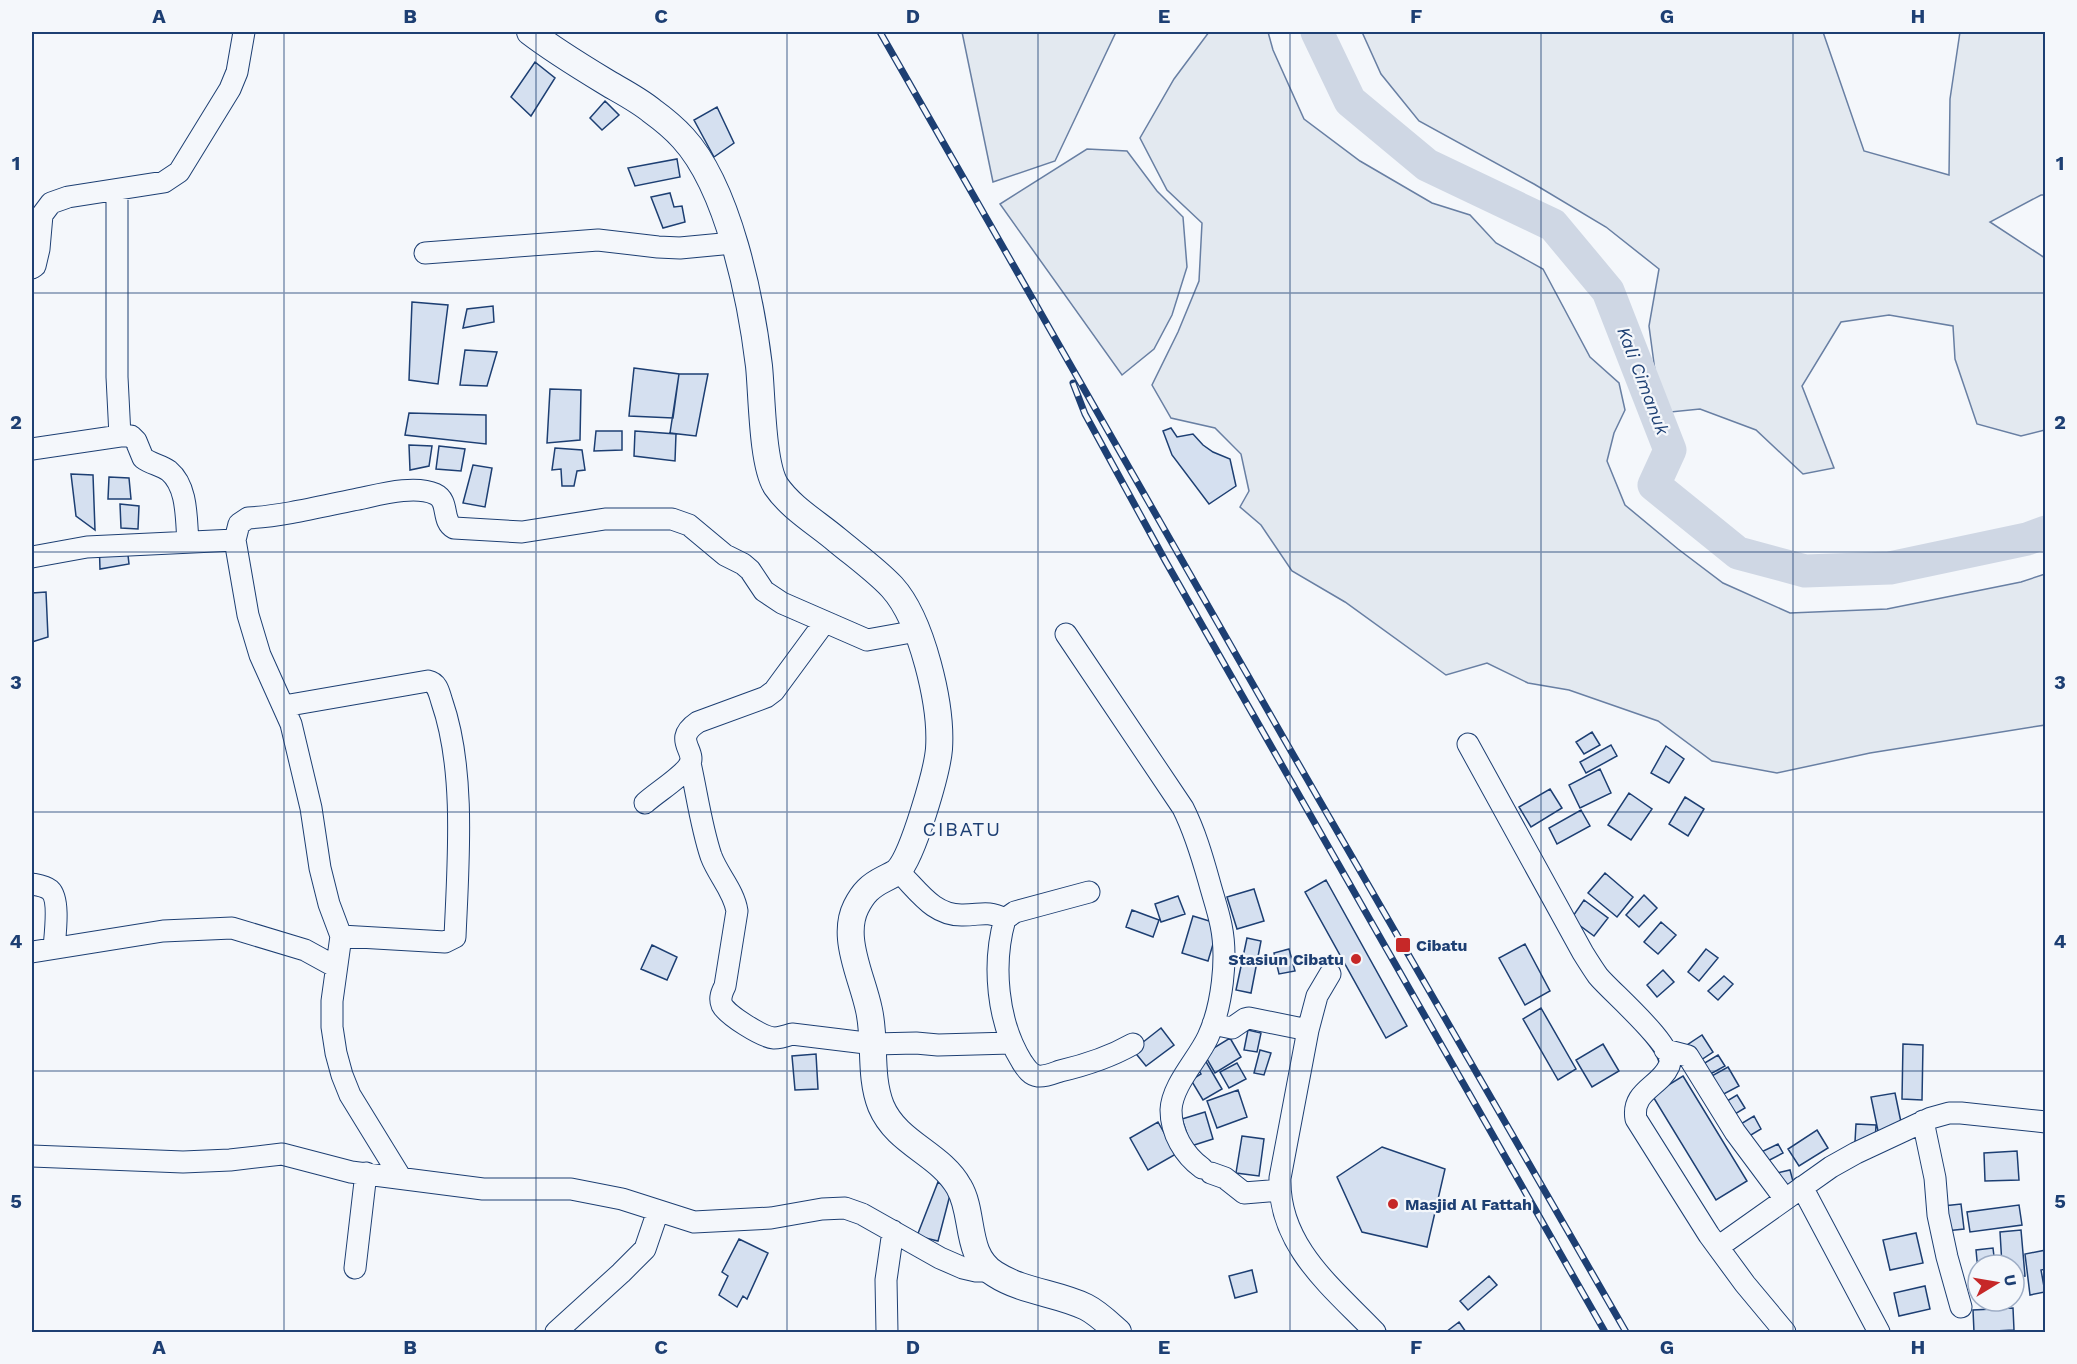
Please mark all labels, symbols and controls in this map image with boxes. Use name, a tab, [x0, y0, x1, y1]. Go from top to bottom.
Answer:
text: A	[152, 4, 166, 28]
text: B	[403, 4, 417, 28]
text: C	[654, 4, 668, 28]
text: D	[906, 4, 920, 28]
text: E	[1158, 4, 1170, 28]
text: F	[1410, 4, 1422, 28]
text: G	[1660, 4, 1674, 28]
text: H	[1911, 4, 1925, 28]
text: 1	[12, 151, 20, 175]
text: 1	[2056, 151, 2064, 175]
water label: Kali Cimanuk	[1613, 324, 1674, 439]
text: 2	[10, 410, 22, 434]
text: 2	[2054, 410, 2066, 434]
text: 3	[10, 670, 22, 694]
text: 3	[2054, 670, 2066, 694]
district label: CIBATU	[922, 817, 1002, 841]
text: 4	[10, 929, 23, 953]
text: 4	[2054, 929, 2067, 953]
marker: Cibatu	[1394, 936, 1412, 954]
place label: Cibatu	[1416, 936, 1467, 955]
place label: Stasiun Cibatu	[1228, 950, 1344, 969]
marker: Stasiun Cibatu	[1349, 952, 1363, 966]
text: 5	[10, 1189, 22, 1213]
text: 5	[2054, 1189, 2066, 1213]
place label: Masjid Al Fattah	[1405, 1195, 1532, 1214]
marker: Masjid Al Fattah	[1386, 1197, 1400, 1211]
north arrow	[1966, 1253, 2026, 1313]
text: U	[2000, 1273, 2021, 1288]
text: A	[152, 1335, 166, 1359]
text: B	[403, 1335, 417, 1359]
text: C	[654, 1335, 668, 1359]
text: D	[906, 1335, 920, 1359]
text: E	[1158, 1335, 1170, 1359]
text: F	[1410, 1335, 1422, 1359]
text: G	[1660, 1335, 1674, 1359]
text: H	[1911, 1335, 1925, 1359]

